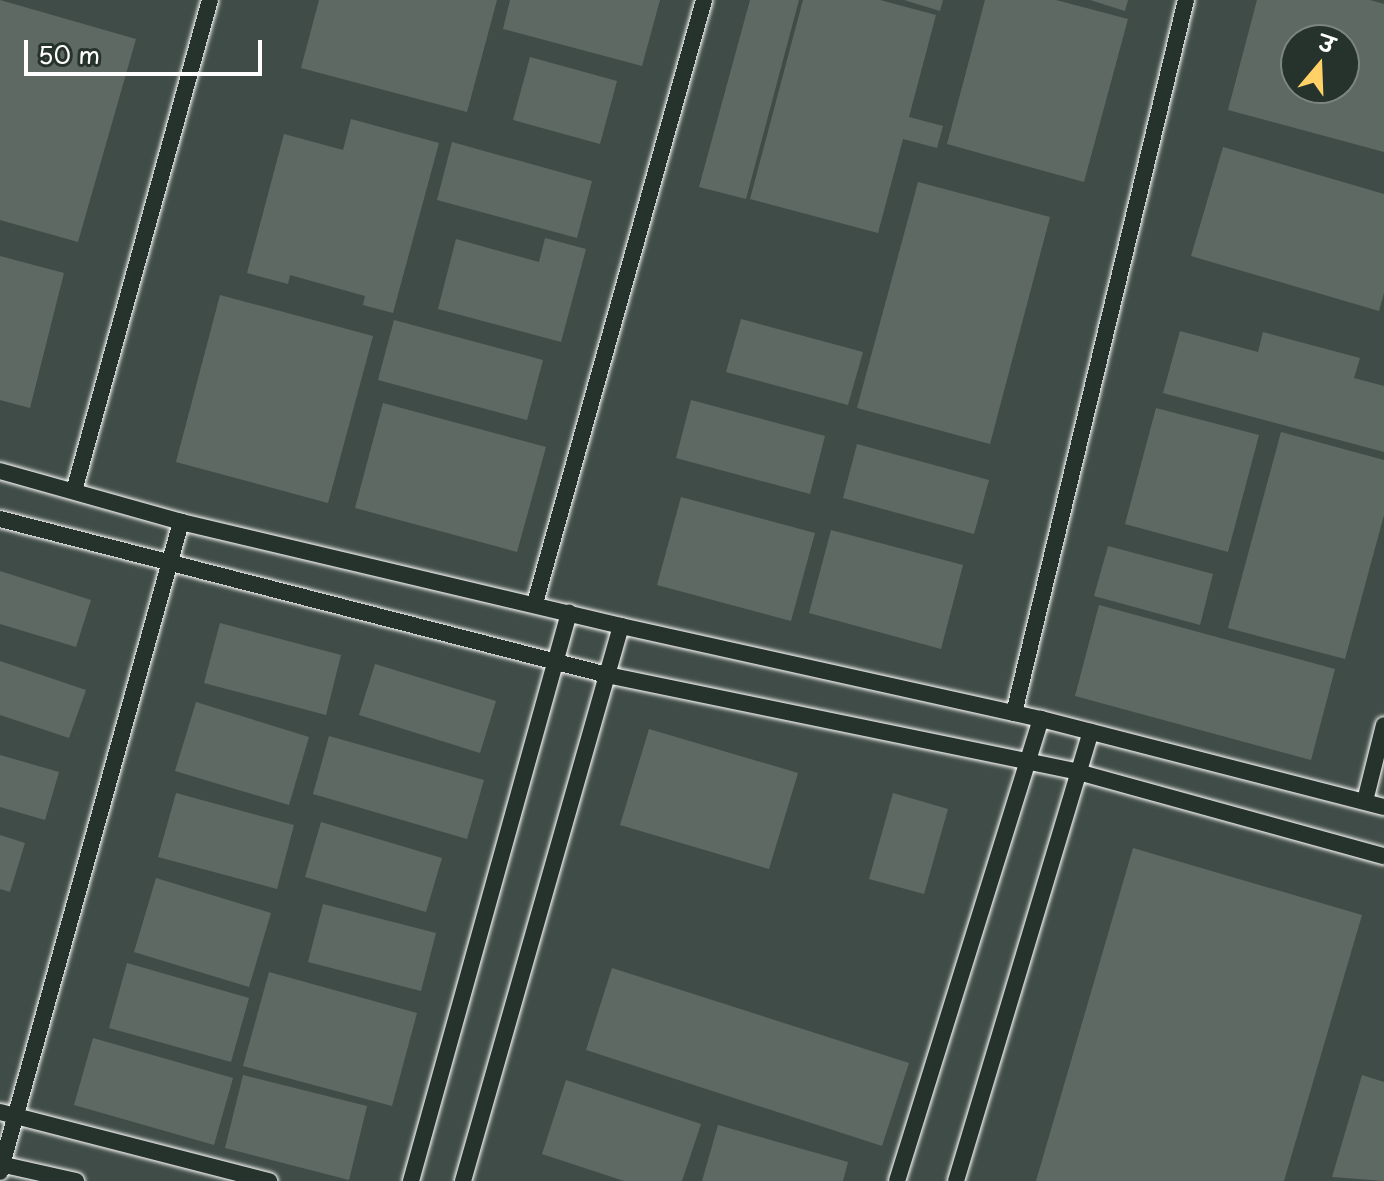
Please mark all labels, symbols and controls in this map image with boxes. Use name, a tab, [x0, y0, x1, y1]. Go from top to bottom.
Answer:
scale bar	[28, 24, 266, 74]
north arrow	[1280, 24, 1360, 104]
text: उ	[1315, 25, 1340, 61]
text: 50 m	[38, 36, 100, 72]

